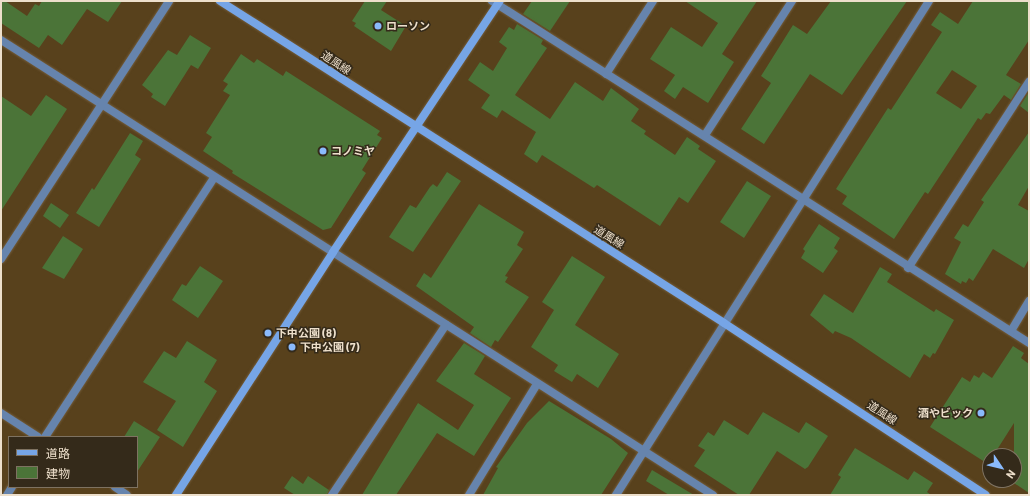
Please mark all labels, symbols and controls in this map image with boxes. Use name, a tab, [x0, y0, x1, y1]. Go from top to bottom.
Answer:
place label: ローソン	[386, 19, 430, 33]
marker: ローソン	[373, 21, 383, 31]
street label: 道風線	[319, 48, 353, 78]
place label: コノミヤ	[331, 144, 375, 158]
marker: コノミヤ	[318, 146, 328, 156]
street label: 道風線	[592, 223, 626, 251]
place label: 下中公園 (8)	[276, 326, 336, 340]
marker: 下中公園 (8)	[263, 328, 273, 338]
place label: 下中公園 (7)	[300, 340, 359, 354]
marker: 下中公園 (7)	[287, 342, 297, 352]
street label: 道風線	[865, 398, 899, 428]
place label: 酒やビック	[918, 406, 973, 420]
marker: 酒やビック	[976, 408, 986, 418]
legend	[8, 436, 138, 488]
text: 道路	[46, 446, 70, 460]
north arrow	[982, 448, 1022, 488]
text: 建物	[46, 466, 70, 480]
text: N	[1004, 468, 1019, 481]

